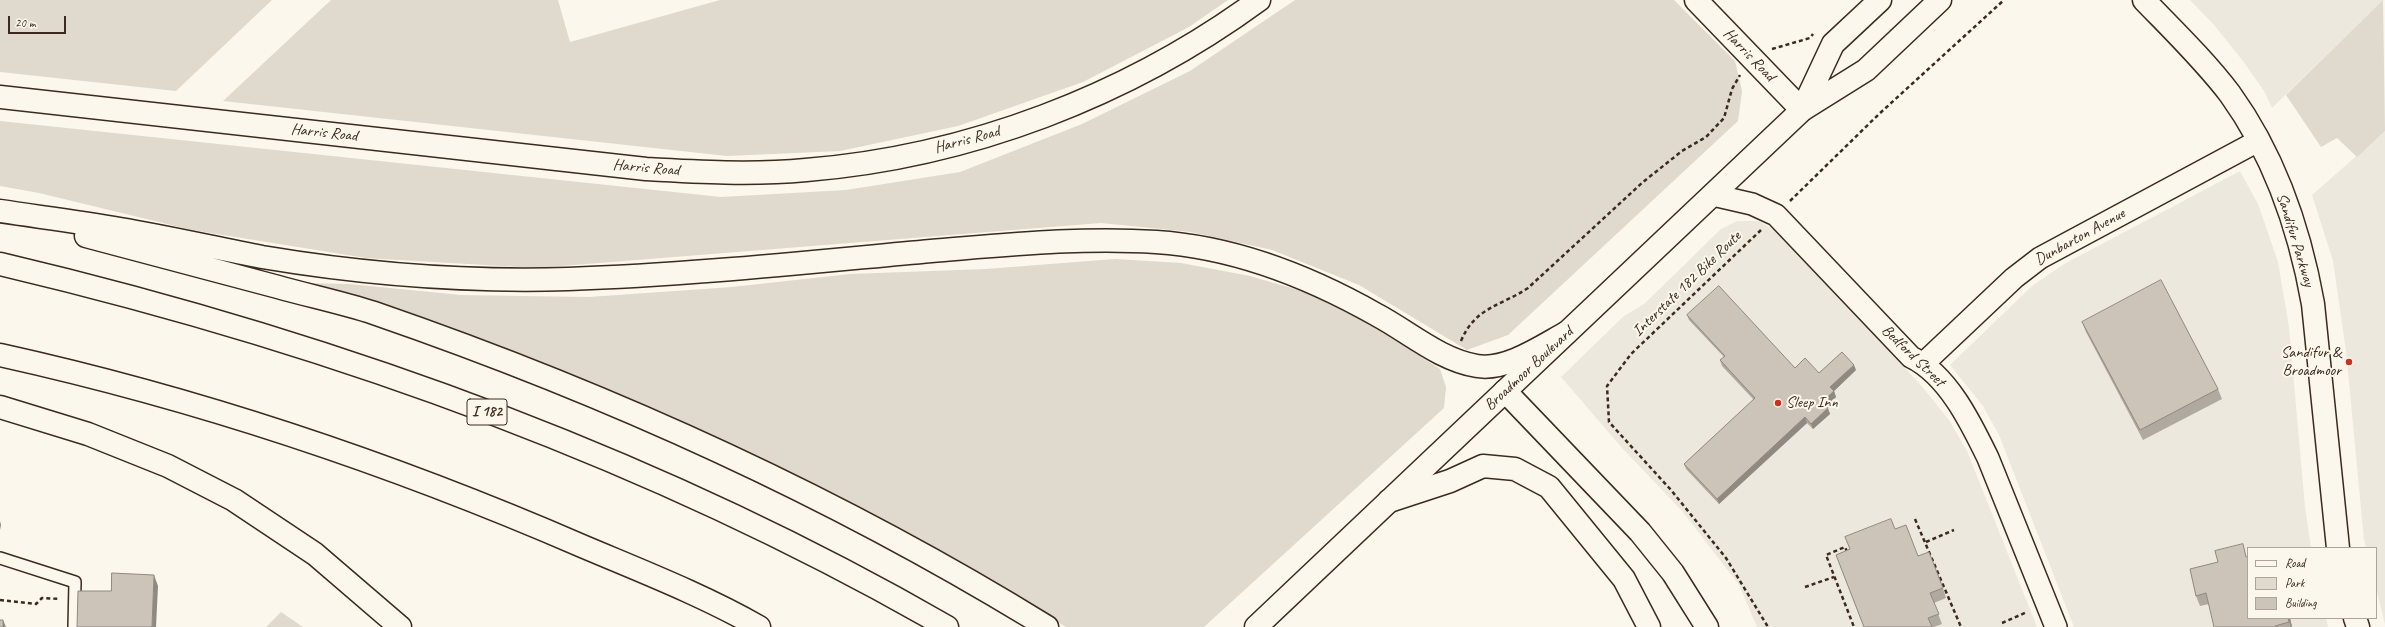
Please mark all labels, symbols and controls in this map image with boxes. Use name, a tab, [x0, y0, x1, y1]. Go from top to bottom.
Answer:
scale bar	[10, 8, 68, 34]
text: 20 m	[15, 15, 35, 31]
street label: Harris Road	[1719, 24, 1779, 86]
street label: Harris Road	[290, 120, 358, 146]
street label: Harris Road	[932, 122, 1002, 158]
street label: Harris Road	[612, 156, 680, 180]
street label: Sandifur Parkway	[2272, 191, 2318, 289]
street label: Dunbarton Avenue	[2031, 204, 2129, 270]
street label: Interstate 182 Bike Route	[1629, 227, 1745, 341]
street label: Bedford Street	[1877, 321, 1949, 391]
street label: Broadmoor Boulevard	[1481, 323, 1577, 415]
place label: Sandifur & Broadmoor	[2281, 343, 2341, 381]
marker: Sandifur & Broadmoor	[2344, 357, 2354, 367]
place label: Sleep Inn	[1786, 393, 1838, 413]
marker: Sleep Inn	[1773, 398, 1783, 408]
road number: I 182	[467, 399, 507, 425]
legend	[2247, 547, 2377, 619]
text: Road	[2285, 555, 2305, 571]
text: Park	[2285, 575, 2304, 591]
text: Building	[2285, 595, 2317, 611]

